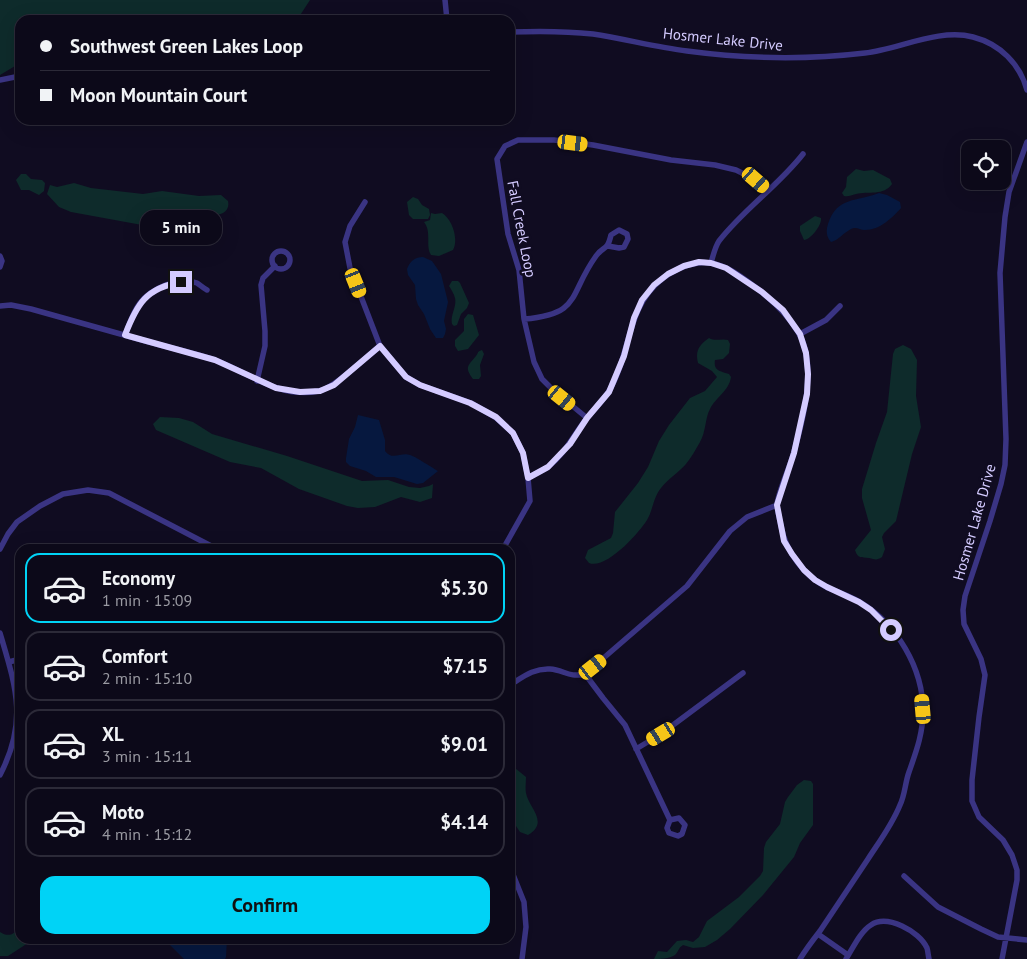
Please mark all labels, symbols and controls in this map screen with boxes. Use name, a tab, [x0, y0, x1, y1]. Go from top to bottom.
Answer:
street label: Hosmer Lake Drive	[662, 23, 784, 55]
text: Southwest Green Lakes Loop	[70, 34, 303, 58]
text: Moon Mountain Court	[70, 83, 247, 107]
car	[557, 134, 588, 152]
map controls	[961, 140, 1011, 190]
button: locate	[961, 140, 1011, 190]
car	[739, 164, 772, 196]
street label: Fall Creek Loop	[503, 179, 541, 279]
callout: 5 min	[140, 210, 222, 244]
text: 5 min	[161, 217, 201, 237]
car	[343, 266, 368, 300]
route end	[170, 271, 192, 293]
car	[545, 383, 578, 413]
street label: Hosmer Lake Drive	[948, 461, 1000, 583]
icon: car	[42, 566, 87, 611]
text: Economy	[102, 566, 175, 590]
text: $5.30	[440, 576, 488, 600]
text: 1 min · 15:09	[102, 590, 192, 610]
route start	[880, 619, 902, 641]
icon: car	[42, 644, 87, 689]
text: Comfort	[102, 644, 168, 668]
car	[576, 652, 609, 682]
text: $7.15	[442, 654, 488, 678]
text: 2 min · 15:10	[102, 668, 192, 688]
car	[914, 693, 931, 725]
car	[644, 720, 677, 748]
icon: car	[42, 722, 87, 767]
text: XL	[102, 722, 124, 746]
text: $9.01	[440, 732, 488, 756]
text: 3 min · 15:11	[102, 746, 192, 766]
icon: car	[42, 800, 87, 845]
text: Moto	[102, 800, 144, 824]
text: $4.14	[440, 810, 488, 834]
text: 4 min · 15:12	[102, 824, 192, 844]
button: Confirm	[40, 876, 490, 934]

